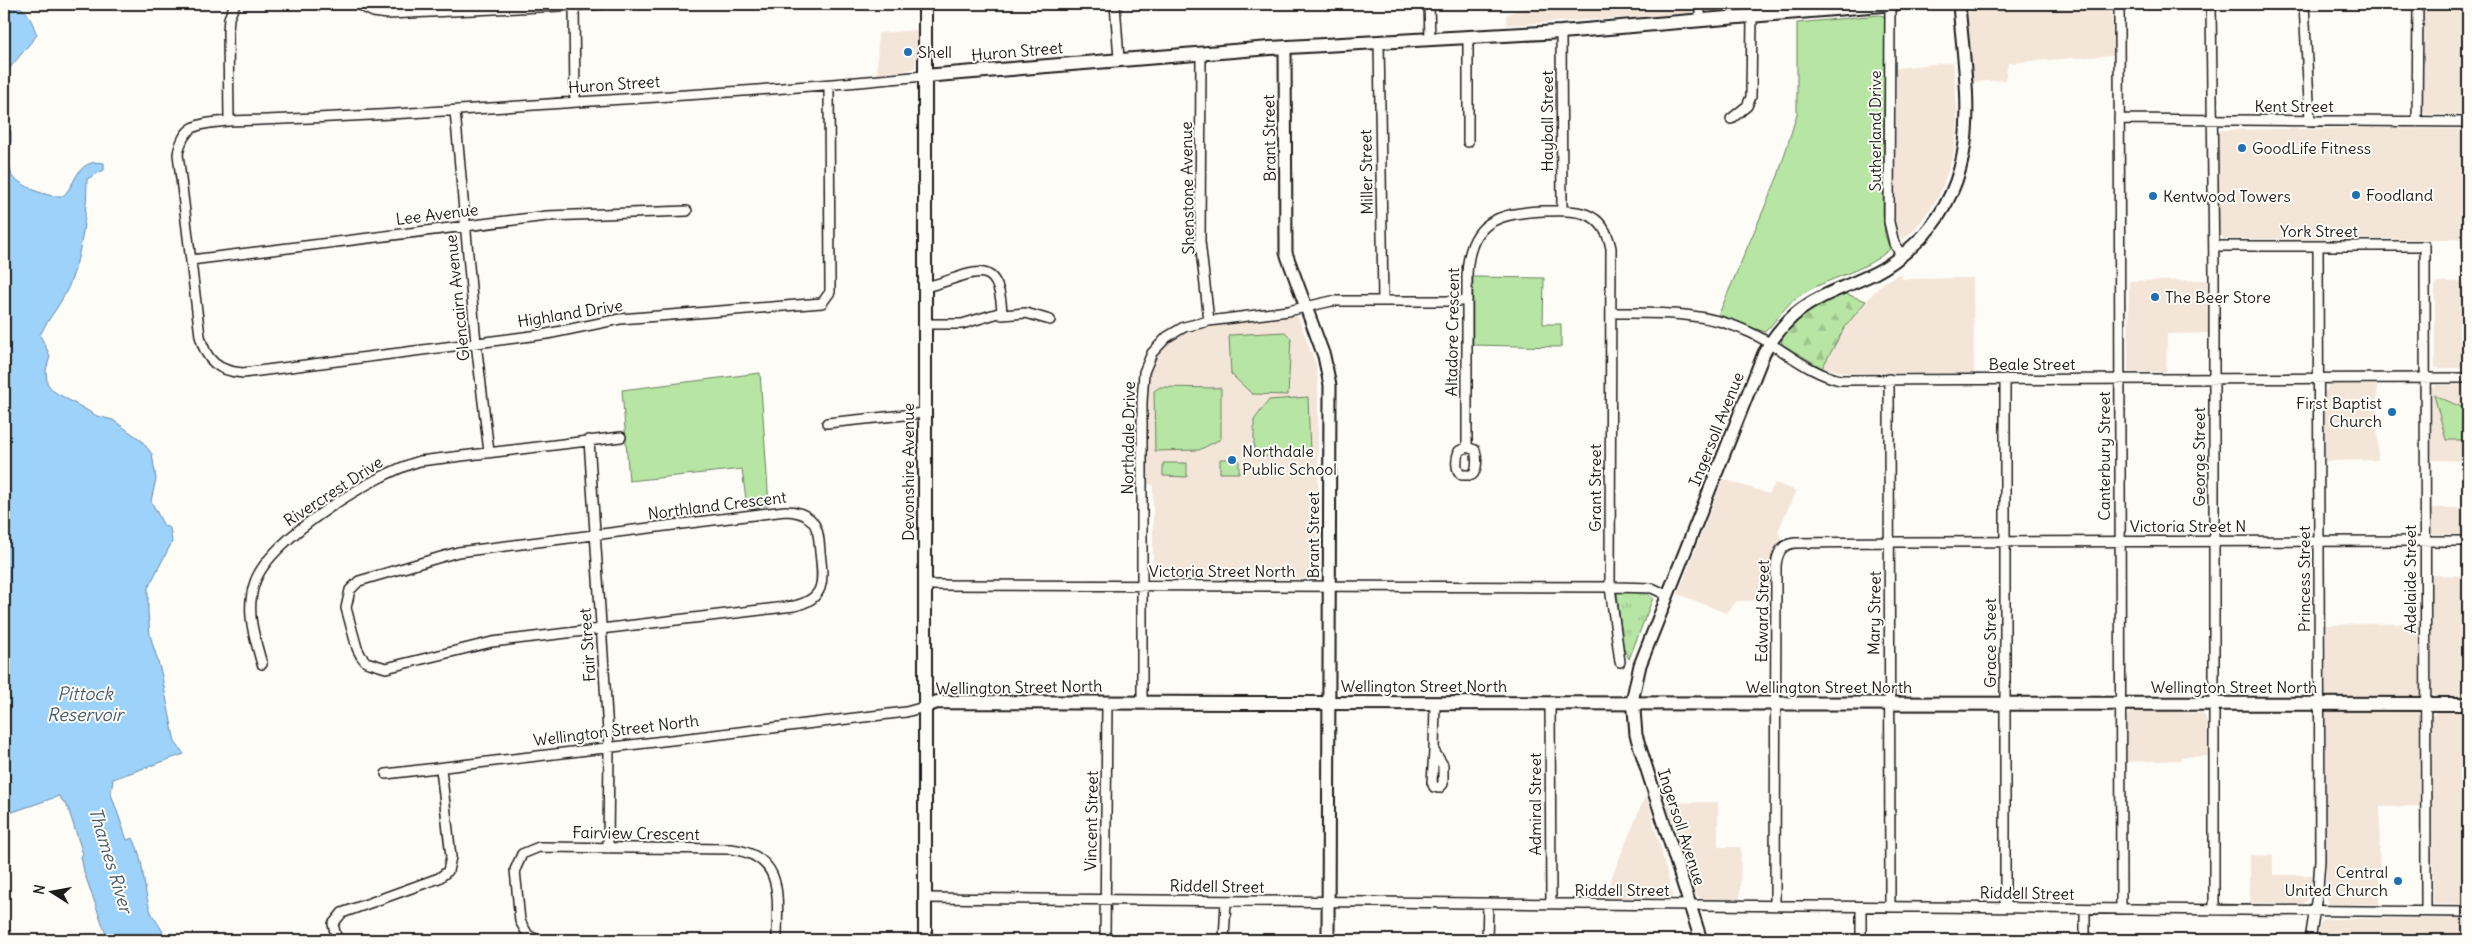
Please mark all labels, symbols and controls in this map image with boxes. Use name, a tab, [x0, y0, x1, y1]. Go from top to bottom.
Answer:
street label: Huron Street	[970, 37, 1064, 65]
place label: Shell	[918, 42, 952, 62]
marker: Shell	[902, 46, 914, 58]
street label: Hayball Street	[1537, 70, 1557, 172]
street label: Sutherland Drive	[1865, 70, 1885, 192]
street label: Huron Street	[567, 71, 661, 97]
street label: Brant Street	[1258, 94, 1280, 182]
street label: Kent Street	[2254, 96, 2334, 116]
street label: Shenstone Avenue	[1176, 121, 1198, 255]
street label: Miller Street	[1355, 129, 1377, 215]
place label: GoodLife Fitness	[2252, 138, 2371, 158]
marker: GoodLife Fitness	[2236, 142, 2248, 154]
place label: Foodland	[2366, 185, 2433, 205]
place label: Kentwood Towers	[2163, 186, 2291, 206]
marker: Foodland	[2350, 189, 2362, 201]
marker: Kentwood Towers	[2147, 190, 2159, 202]
street label: Lee Avenue	[395, 199, 479, 229]
street label: York Street	[2280, 221, 2359, 241]
street label: Glencairn Avenue	[440, 234, 474, 362]
street label: Altadore Crescent	[1441, 267, 1463, 396]
place label: The Beer Store	[2165, 287, 2271, 307]
marker: The Beer Store	[2149, 291, 2161, 303]
street label: Highland Drive	[516, 295, 624, 331]
street label: Beale Street	[1989, 354, 2076, 374]
street label: Ingersoll Avenue	[1684, 369, 1748, 489]
street label: Northdale Drive	[1117, 381, 1139, 495]
street label: Canterbury Street	[2094, 391, 2114, 521]
place label: First Baptist Church	[2296, 393, 2383, 431]
street label: Devonshire Avenue	[898, 403, 918, 541]
marker: First Baptist Church	[2386, 406, 2398, 418]
street label: George Street	[2189, 407, 2209, 507]
place label: Northdale Public School	[1242, 441, 1337, 479]
street label: Grant Street	[1585, 443, 1605, 532]
street label: Rivercrest Drive	[280, 452, 386, 530]
marker: Northdale Public School	[1226, 454, 1238, 466]
street label: Northland Crescent	[646, 486, 788, 523]
street label: Brant Street	[1303, 491, 1323, 579]
street label: Victoria Street N	[2130, 516, 2246, 536]
street label: Adelaide Street	[2400, 524, 2420, 634]
street label: Princess Street	[2294, 525, 2314, 632]
street label: Edward Street	[1751, 559, 1773, 662]
street label: Victoria Street North	[1149, 561, 1295, 581]
street label: Mary Street	[1863, 570, 1885, 655]
street label: Grace Street	[1980, 597, 2000, 688]
street label: Fair Street	[574, 607, 600, 683]
street label: Wellington Street North	[936, 676, 1102, 698]
street label: Wellington Street North	[1341, 676, 1507, 696]
street label: Wellington Street North	[1746, 677, 1912, 697]
street label: Wellington Street North	[2151, 677, 2317, 697]
water label: Pittock Reservoir	[47, 682, 126, 726]
street label: Wellington Street North	[532, 710, 700, 750]
street label: Admiral Street	[1525, 752, 1545, 855]
street label: Ingersoll Avenue	[1654, 766, 1710, 888]
street label: Vincent Street	[1080, 770, 1102, 871]
water label: Thames River	[84, 804, 139, 918]
street label: Fairview Crescent	[572, 822, 700, 844]
place label: Central United Church	[2285, 862, 2388, 900]
north arrow	[28, 866, 78, 916]
street label: Riddell Street	[1169, 875, 1265, 897]
marker: Central United Church	[2392, 875, 2404, 887]
street label: Riddell Street	[1575, 880, 1670, 900]
street label: Riddell Street	[1979, 882, 2075, 904]
text: N	[29, 883, 49, 896]

